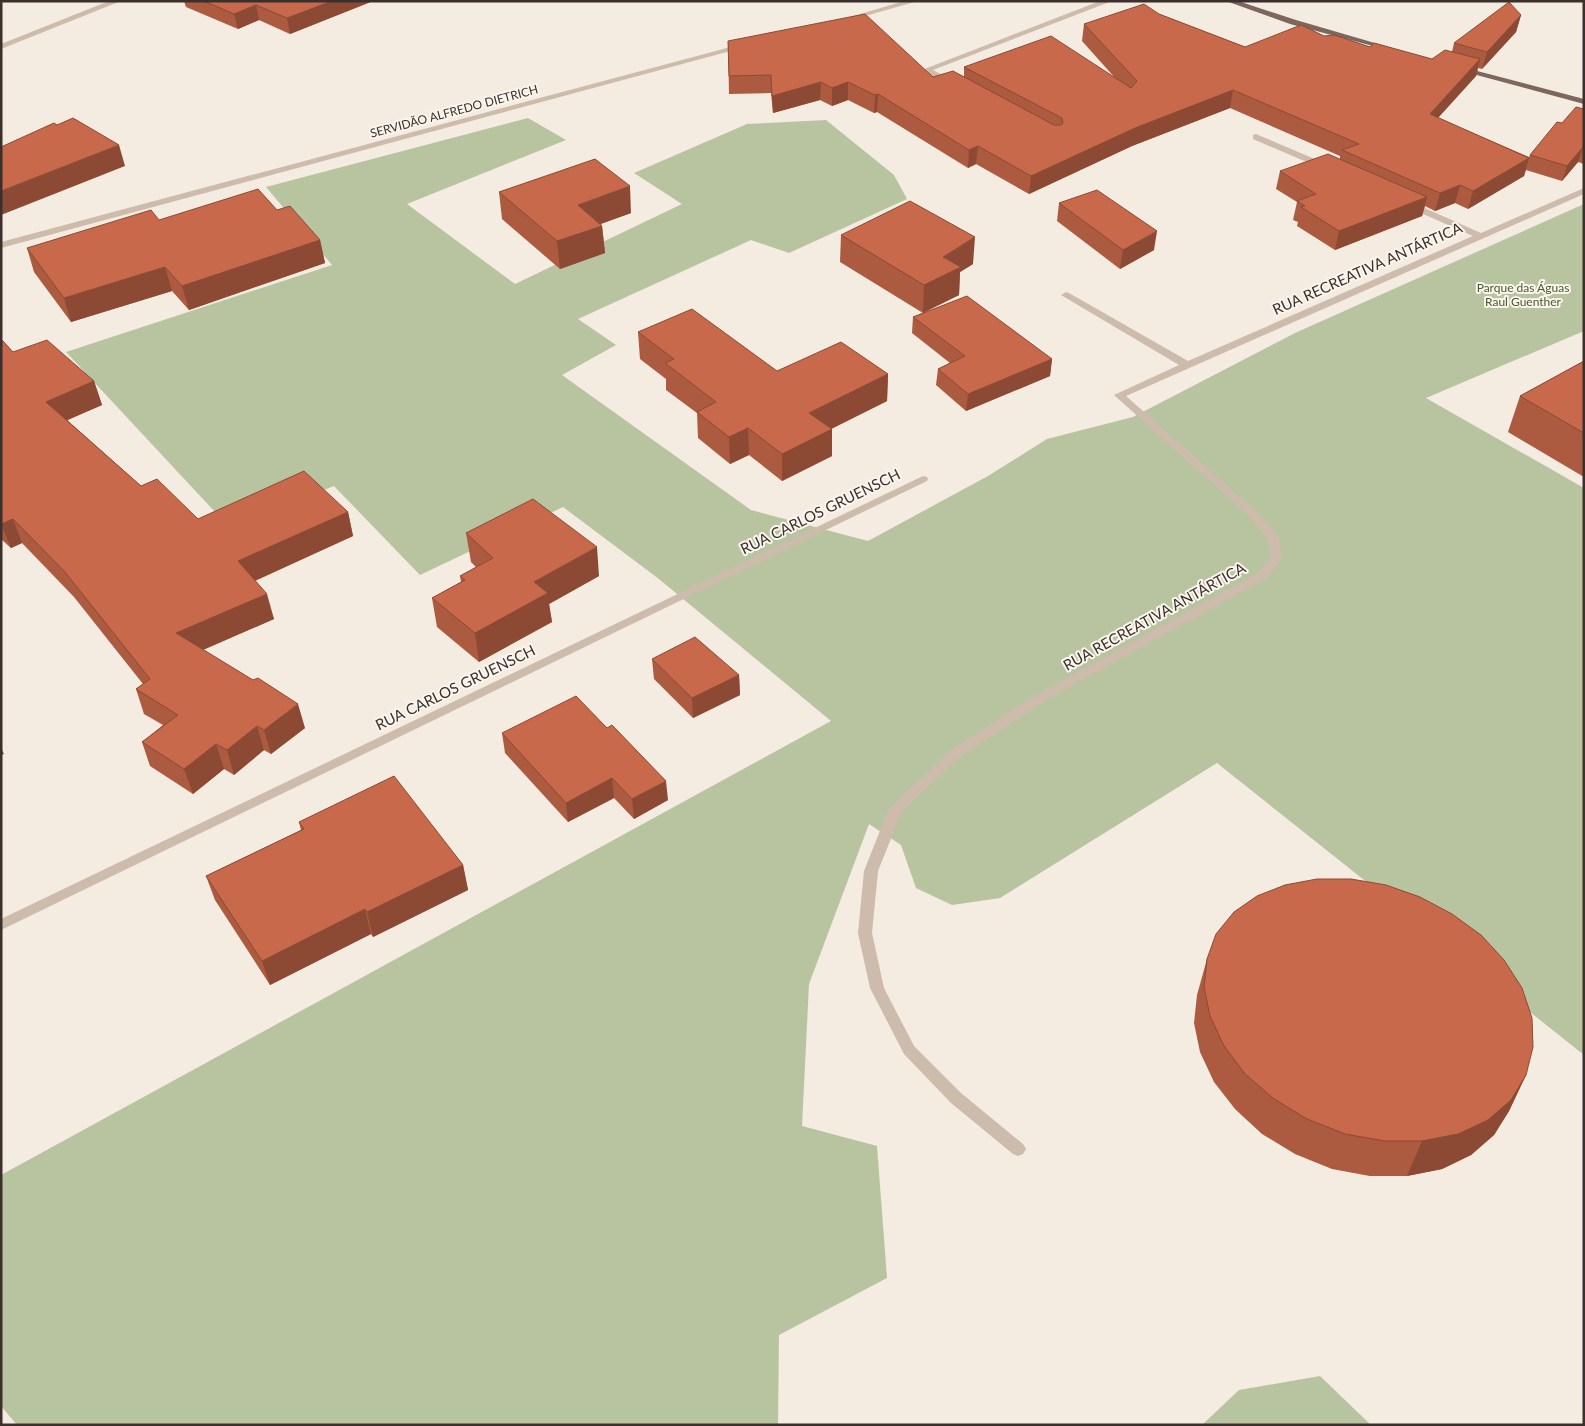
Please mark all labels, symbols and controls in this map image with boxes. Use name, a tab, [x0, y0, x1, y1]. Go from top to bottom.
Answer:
street label: SERVIDÃO ALFREDO DIETRICH	[368, 81, 540, 141]
street label: RUA RECREATIVA ANTÁRTICA	[1269, 218, 1465, 318]
park label: Parque das Águas Raul Guenther	[1477, 280, 1569, 309]
street label: RUA CARLOS GRUENSCH	[737, 464, 903, 558]
street label: RUA RECREATIVA ANTÁRTICA	[1060, 558, 1249, 674]
street label: RUA CARLOS GRUENSCH	[372, 640, 538, 734]

